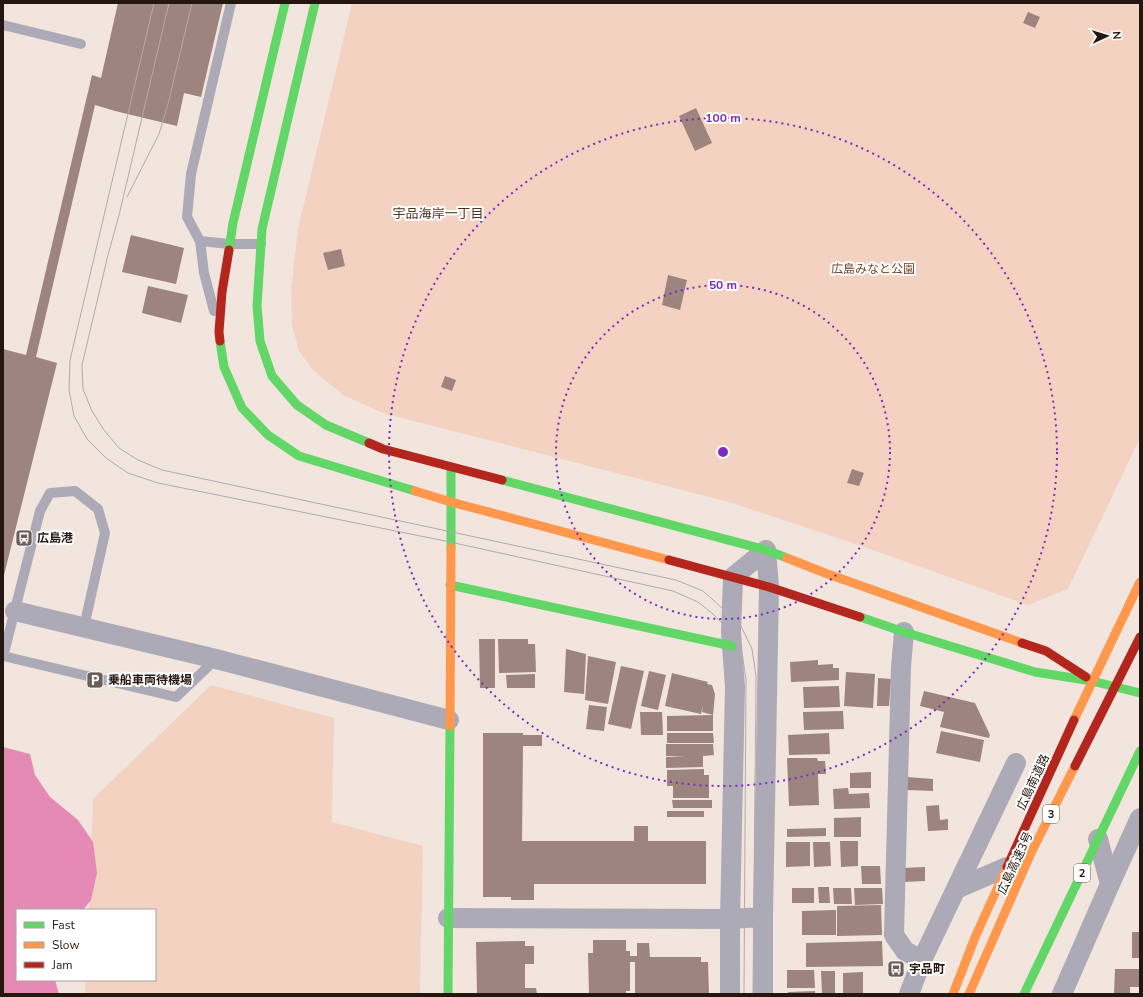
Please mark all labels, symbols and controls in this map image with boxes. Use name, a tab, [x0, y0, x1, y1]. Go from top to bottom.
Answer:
north arrow	[1087, 16, 1127, 56]
text: N	[1109, 31, 1124, 40]
text: 100 m	[705, 110, 741, 126]
district label: 宇品海岸一丁目	[392, 205, 484, 223]
park label: 広島みなと公園	[831, 261, 915, 277]
text: 50 m	[709, 277, 737, 293]
centre of rings	[716, 445, 730, 459]
bus stop icon: 広島港	[14, 528, 34, 548]
place label: 広島港	[37, 530, 73, 546]
parking icon: 乗船車両待機場	[85, 670, 105, 690]
place label: 乗船車両待機場	[108, 672, 192, 688]
street label: 広島南道路	[1013, 751, 1053, 813]
road number: 3	[1043, 805, 1059, 823]
street label: 広島高速3号	[994, 829, 1036, 897]
road number: 2	[1074, 864, 1090, 882]
legend	[16, 909, 156, 981]
text: Fast	[52, 917, 75, 933]
text: Slow	[52, 937, 80, 953]
text: Jam	[51, 957, 73, 973]
bus stop icon: 宇品町	[886, 959, 906, 979]
place label: 宇品町	[909, 961, 945, 977]

